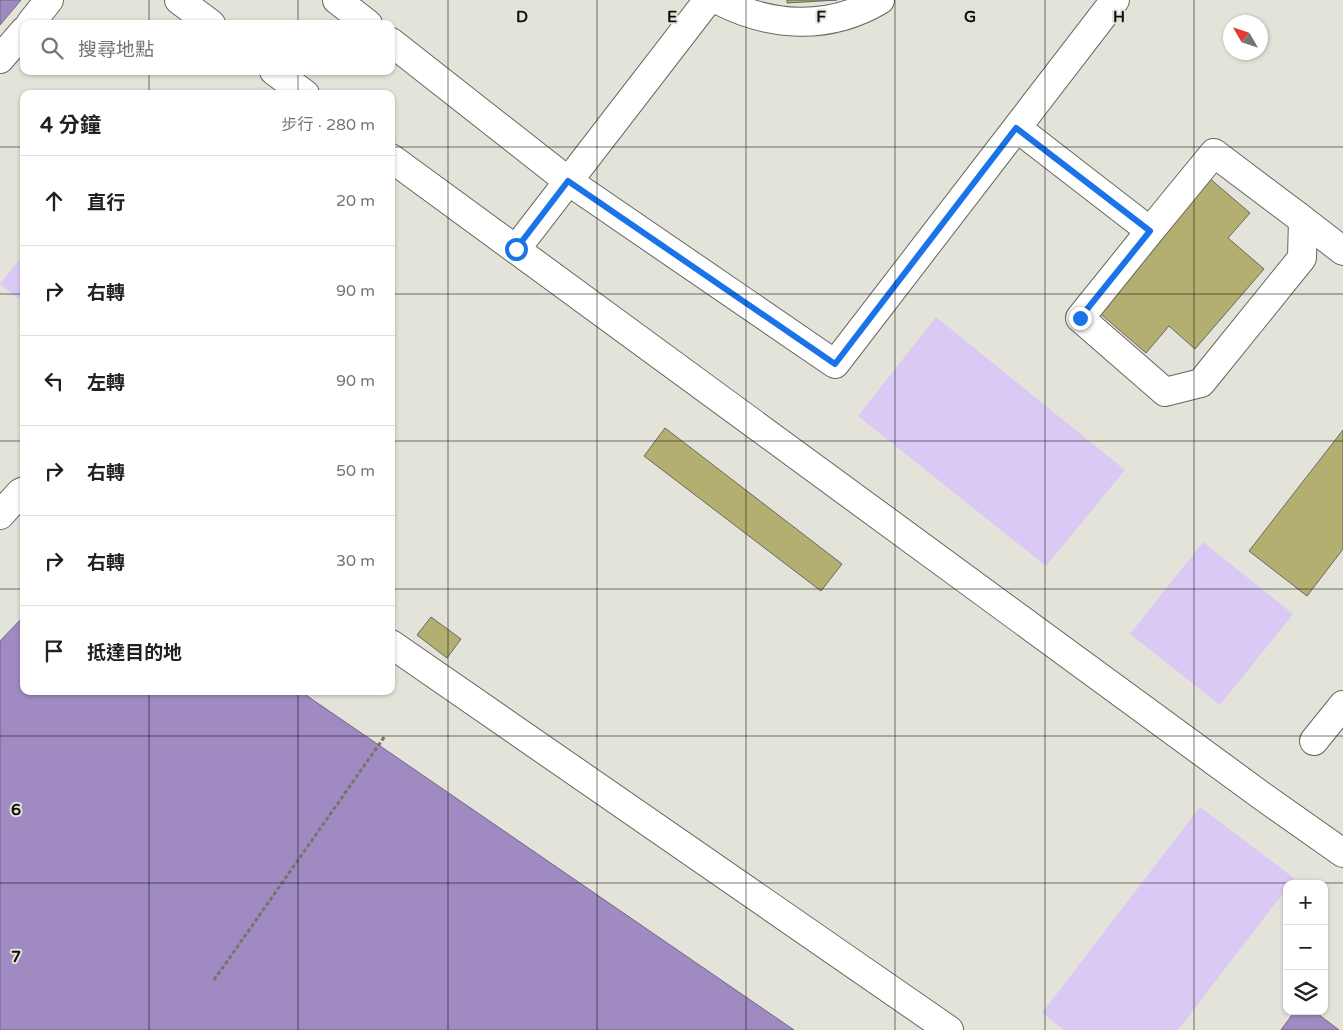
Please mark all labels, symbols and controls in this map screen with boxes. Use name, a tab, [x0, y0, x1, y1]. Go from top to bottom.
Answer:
text: D	[516, 7, 528, 27]
text: E	[667, 7, 677, 27]
text: F	[816, 7, 826, 27]
text: G	[964, 7, 976, 27]
text: H	[1113, 7, 1125, 27]
north arrow	[1223, 15, 1268, 60]
search box	[20, 20, 395, 75]
icon: search	[38, 34, 66, 62]
text: 搜尋地點	[78, 39, 154, 61]
text: 4 分鐘	[40, 113, 101, 138]
text: 步行 · 280 m	[282, 115, 375, 135]
icon: ahead	[40, 187, 68, 215]
text: 20 m	[336, 191, 375, 211]
text: 直行	[87, 192, 125, 214]
route start	[505, 238, 528, 261]
icon: right	[40, 277, 68, 305]
text: 90 m	[336, 281, 375, 301]
text: 右轉	[87, 282, 125, 304]
route end	[1069, 307, 1092, 330]
icon: left	[40, 367, 68, 395]
text: 90 m	[336, 371, 375, 391]
text: 左轉	[87, 372, 125, 394]
icon: right	[40, 457, 68, 485]
text: 50 m	[336, 461, 375, 481]
text: 右轉	[87, 462, 125, 484]
icon: right	[40, 547, 68, 575]
text: 30 m	[336, 551, 375, 571]
text: 右轉	[87, 552, 125, 574]
icon: arrive	[40, 637, 68, 665]
text: 抵達目的地	[87, 642, 182, 664]
text: 6	[11, 800, 21, 820]
map controls	[1283, 880, 1328, 1015]
button: +	[1283, 880, 1328, 925]
button: −	[1283, 925, 1328, 970]
text: 7	[11, 947, 21, 967]
button: layers	[1283, 970, 1328, 1015]

